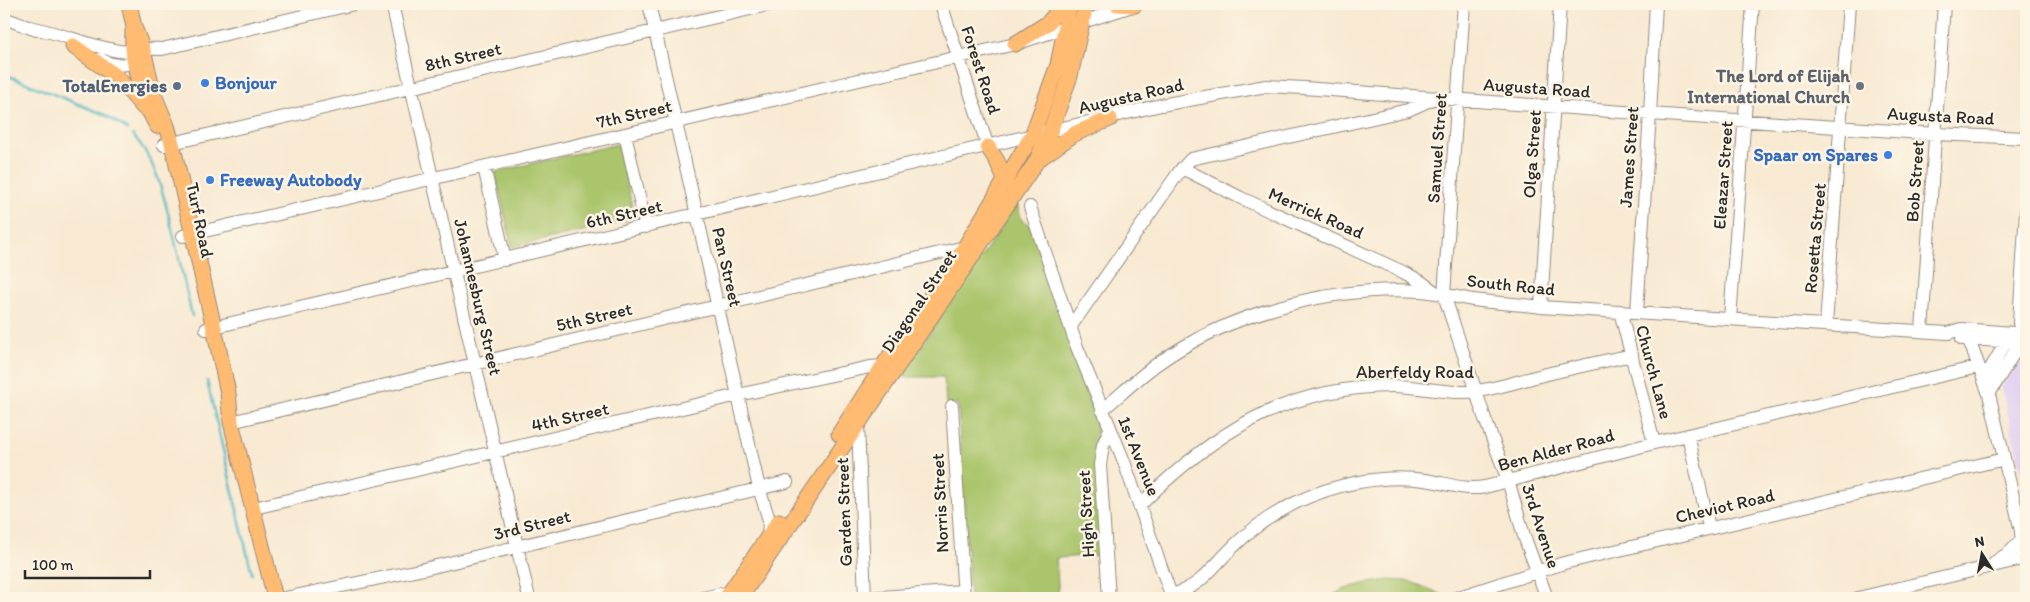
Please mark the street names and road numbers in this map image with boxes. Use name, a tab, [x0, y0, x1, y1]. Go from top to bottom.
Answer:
street label: Forest Road	[956, 23, 1006, 117]
street label: 8th Street	[423, 37, 504, 76]
street label: Augusta Road	[1076, 73, 1186, 119]
street label: Augusta Road	[1483, 73, 1591, 103]
street label: Samuel Street	[1422, 92, 1452, 204]
street label: 7th Street	[594, 95, 674, 133]
street label: Augusta Road	[1887, 102, 1995, 130]
street label: James Street	[1614, 105, 1644, 208]
street label: Olga Street	[1518, 109, 1546, 199]
street label: Eleazar Street	[1708, 120, 1738, 230]
street label: Bob Street	[1901, 139, 1929, 223]
street label: Turf Road	[181, 180, 219, 260]
street label: Merrick Road	[1265, 182, 1367, 244]
street label: Rosetta Street	[1799, 182, 1831, 294]
street label: 6th Street	[584, 195, 664, 233]
street label: Johannesburg Street	[449, 216, 507, 378]
street label: Pan Street	[707, 225, 747, 309]
street label: Diagonal Street	[876, 245, 962, 357]
street label: South Road	[1466, 269, 1556, 301]
street label: 5th Street	[554, 298, 634, 336]
street label: Church Lane	[1631, 323, 1677, 421]
street label: Aberfeldy Road	[1356, 361, 1474, 383]
street label: 4th Street	[529, 397, 611, 437]
street label: 1st Avenue	[1113, 413, 1165, 499]
street label: Ben Alder Road	[1495, 424, 1617, 476]
street label: Norris Street	[926, 452, 954, 553]
street label: Garden Street	[831, 457, 857, 567]
street label: High Street	[1073, 469, 1099, 558]
street label: 3rd Avenue	[1517, 481, 1565, 571]
street label: Cheviot Road	[1673, 484, 1777, 528]
street label: 3rd Street	[491, 505, 573, 545]

